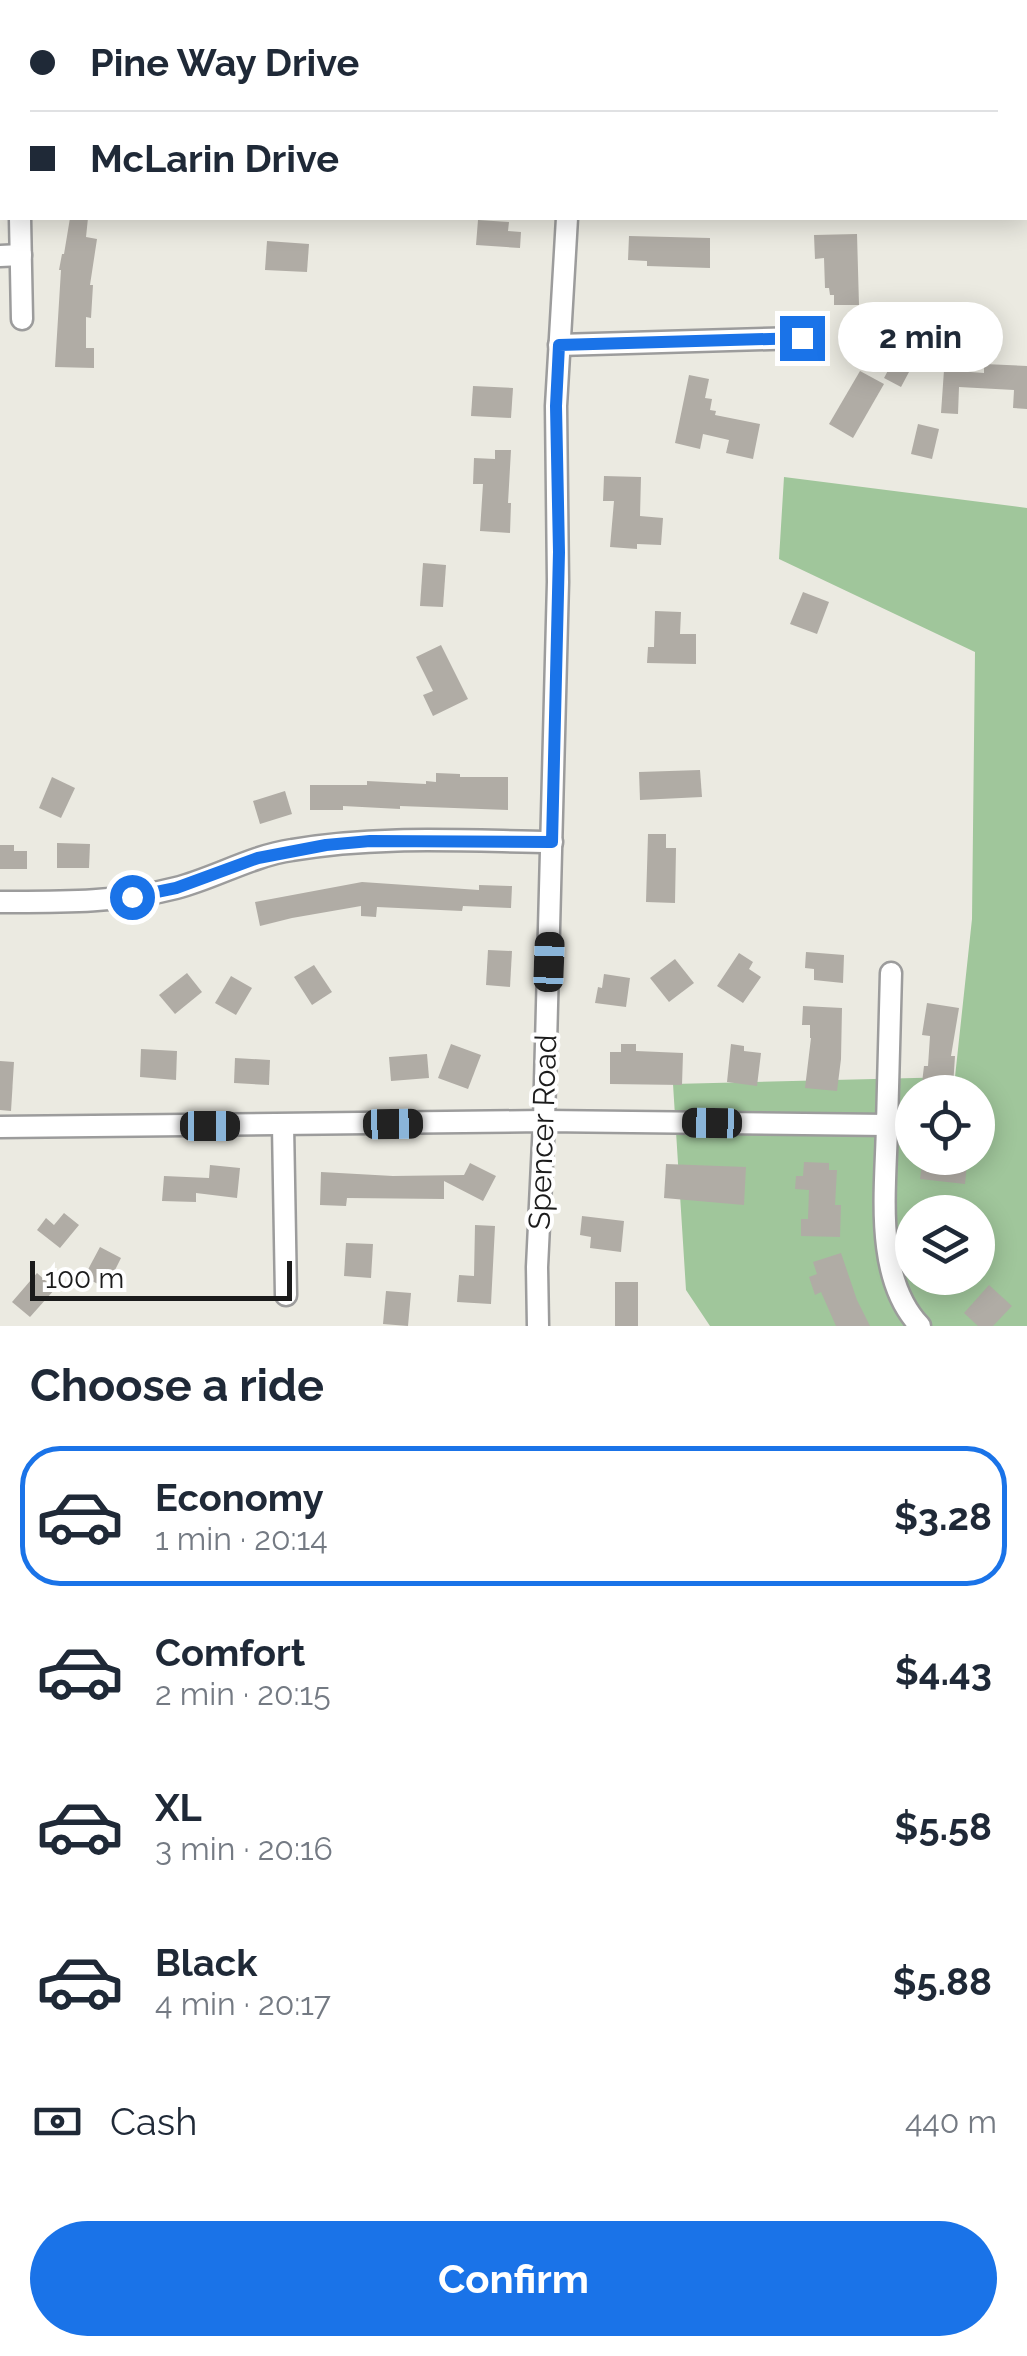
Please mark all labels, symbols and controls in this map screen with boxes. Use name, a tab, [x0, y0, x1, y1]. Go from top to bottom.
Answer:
text: Pine Way Drive	[90, 40, 359, 85]
text: McLarin Drive	[90, 136, 339, 181]
callout: 2 min	[837, 303, 1002, 373]
route end	[780, 316, 825, 361]
text: 2 min	[879, 318, 962, 355]
route start	[110, 875, 155, 920]
car	[533, 931, 565, 993]
street label: Spencer Road	[522, 1034, 563, 1230]
map controls	[895, 1075, 995, 1295]
button: locate	[895, 1075, 995, 1175]
car	[682, 1107, 742, 1139]
car	[363, 1108, 423, 1140]
car	[180, 1111, 240, 1141]
button: layers	[895, 1195, 995, 1295]
scale bar	[30, 1256, 292, 1300]
text: 100 m	[45, 1262, 124, 1295]
text: Choose a ride	[30, 1359, 324, 1412]
icon: car	[35, 1471, 125, 1561]
text: Economy	[155, 1475, 324, 1520]
text: $3.28	[894, 1494, 992, 1539]
text: 1 min · 20:14	[155, 1520, 328, 1557]
icon: car	[35, 1626, 125, 1716]
text: Comfort	[155, 1630, 305, 1675]
text: $4.43	[895, 1649, 992, 1694]
text: 2 min · 20:15	[155, 1675, 331, 1712]
icon: car	[35, 1781, 125, 1871]
text: XL	[155, 1785, 202, 1830]
text: $5.58	[894, 1804, 992, 1849]
text: 3 min · 20:16	[155, 1830, 333, 1867]
icon: car	[35, 1936, 125, 2026]
text: Black	[155, 1940, 257, 1985]
text: $5.88	[892, 1959, 992, 2004]
text: 4 min · 20:17	[155, 1985, 331, 2022]
icon: cash	[30, 2094, 85, 2149]
text: Cash	[110, 2099, 197, 2144]
text: 440 m	[905, 2103, 997, 2140]
button: Confirm	[30, 2221, 997, 2336]

